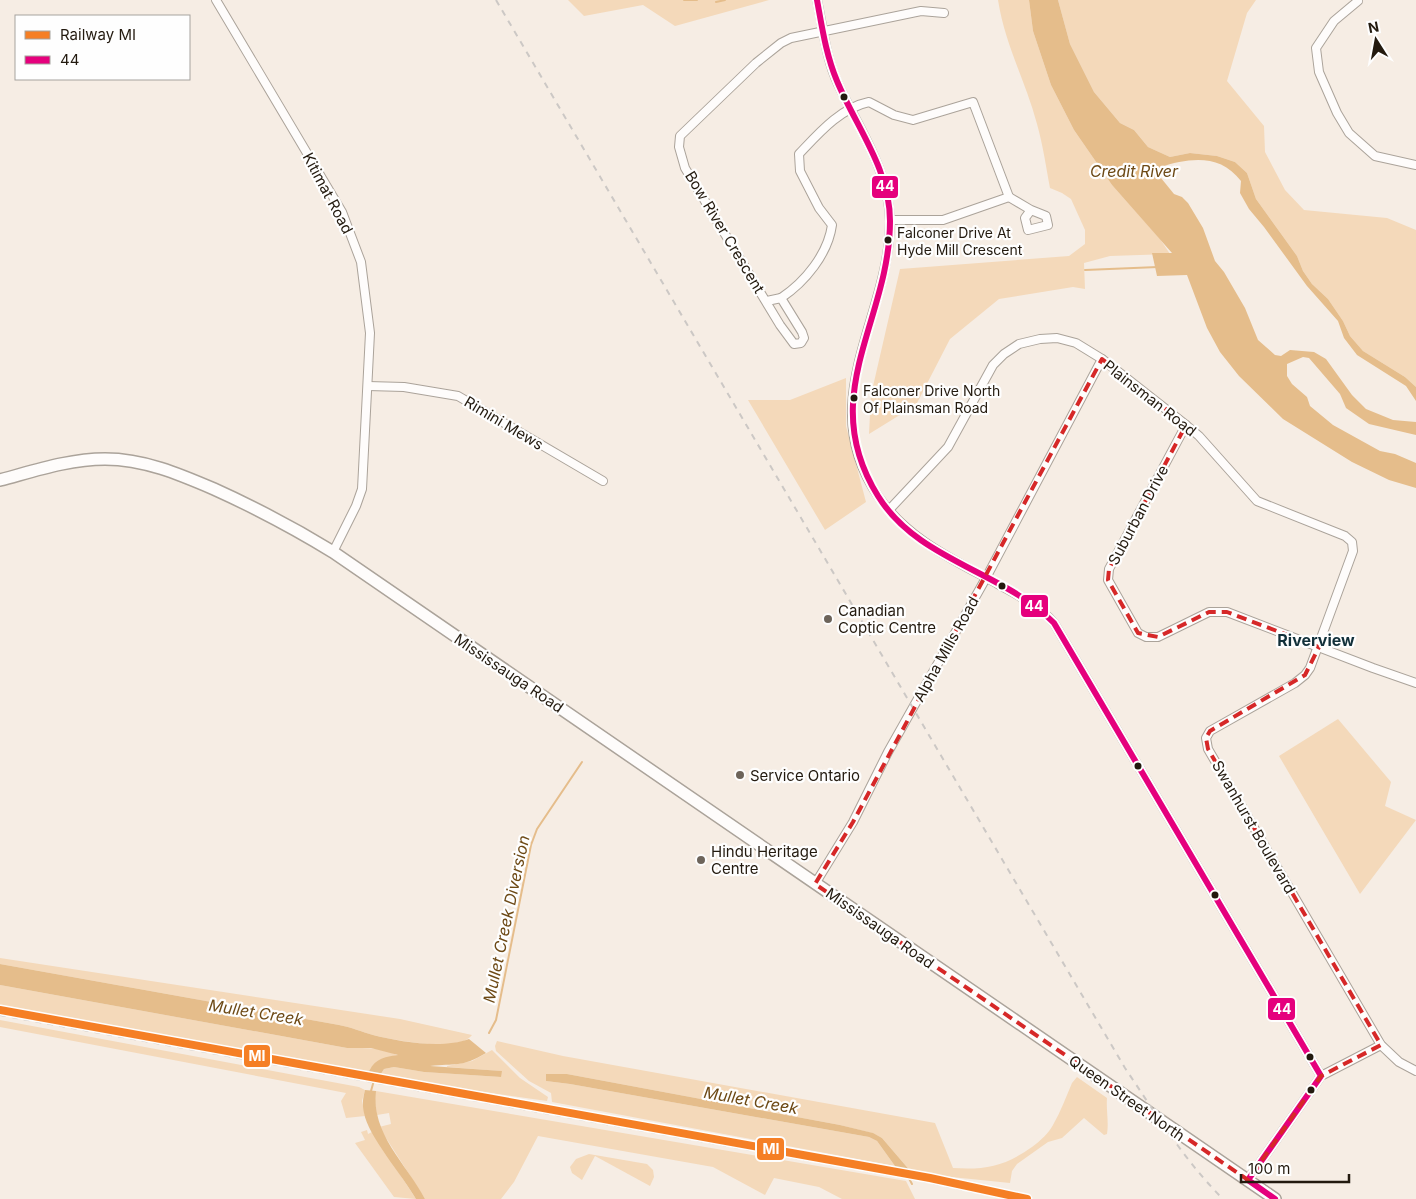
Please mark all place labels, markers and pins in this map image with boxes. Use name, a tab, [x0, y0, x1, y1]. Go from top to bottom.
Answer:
unlabelled marker	[839, 92, 849, 102]
place label: Falconer Drive At Hyde Mill Crescent	[897, 224, 1023, 258]
marker: Falconer Drive At Hyde Mill Crescent	[883, 235, 893, 245]
place label: Falconer Drive North Of Plainsman Road	[863, 382, 1000, 416]
marker: Falconer Drive North Of Plainsman Road	[849, 393, 859, 403]
unlabelled marker	[997, 581, 1007, 591]
place label: Canadian Coptic Centre	[838, 601, 936, 637]
marker: Canadian Coptic Centre	[822, 613, 834, 625]
unlabelled marker	[1133, 761, 1143, 771]
place label: Service Ontario	[750, 766, 860, 785]
marker: Service Ontario	[734, 769, 746, 781]
place label: Hindu Heritage Centre	[711, 842, 818, 878]
marker: Hindu Heritage Centre	[695, 854, 707, 866]
unlabelled marker	[1210, 890, 1220, 900]
unlabelled marker	[1305, 1052, 1315, 1062]
unlabelled marker	[1306, 1085, 1316, 1095]

